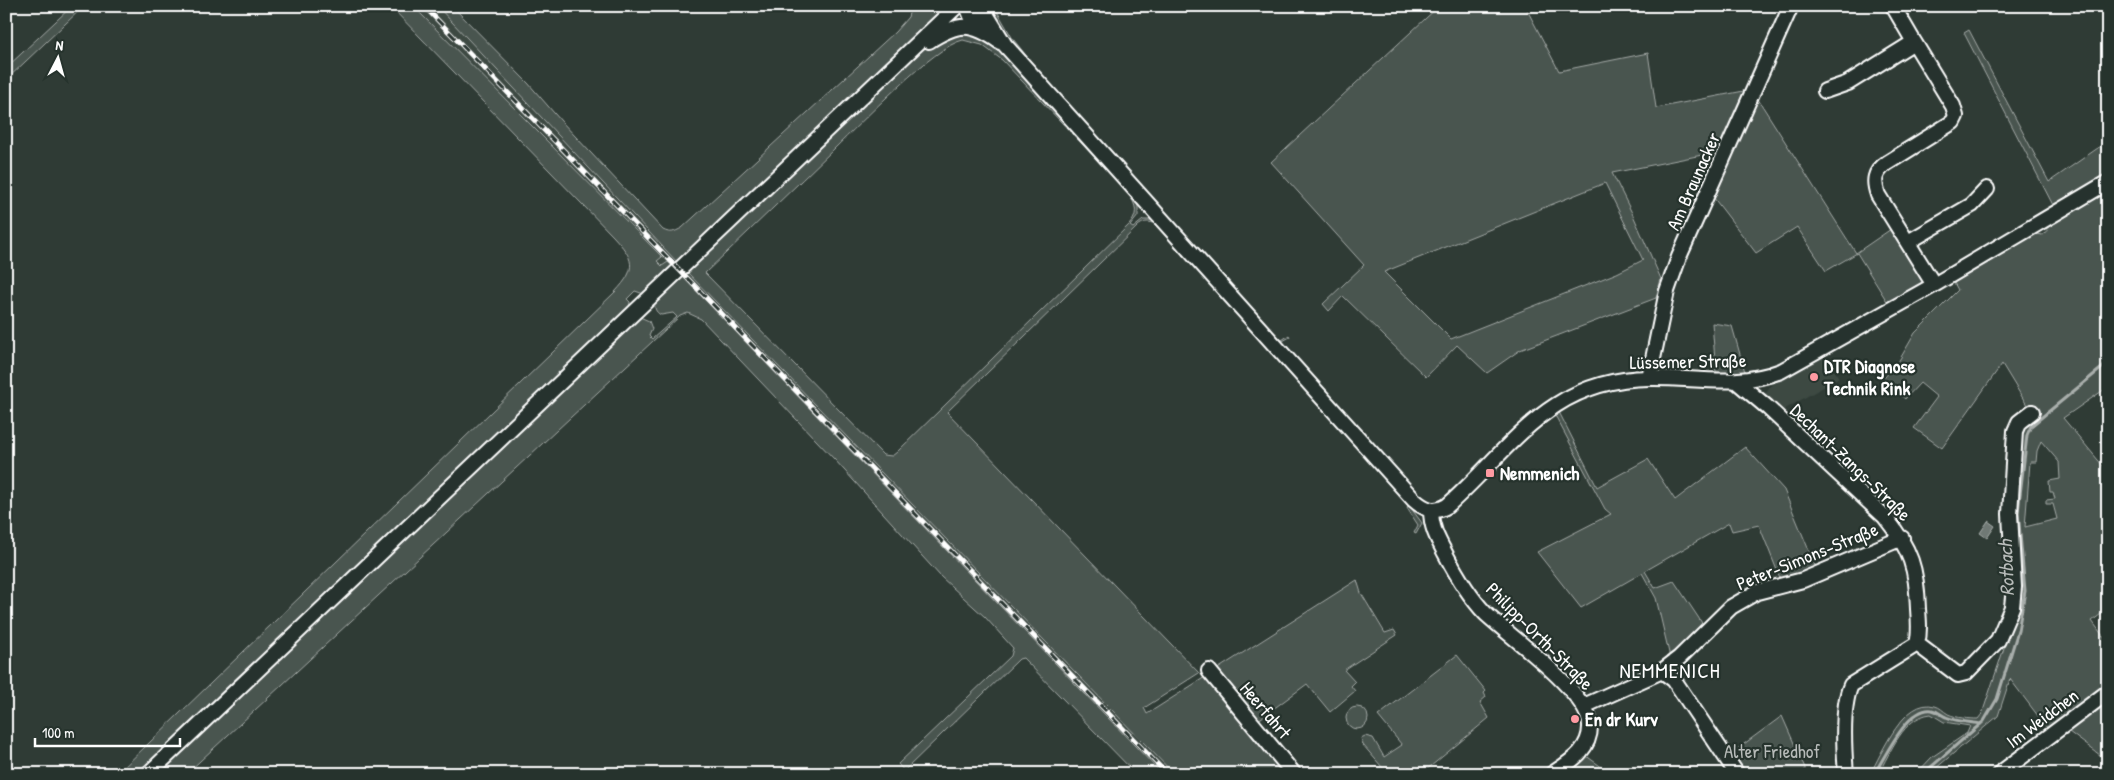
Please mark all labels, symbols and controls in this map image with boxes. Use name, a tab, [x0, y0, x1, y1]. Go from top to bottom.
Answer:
north arrow	[32, 32, 82, 82]
text: N	[55, 35, 65, 54]
street label: Am Braunacker	[1660, 127, 1726, 234]
street label: Lüssemer Straße	[1629, 347, 1747, 375]
place label: DTR Diagnose Technik Rink	[1823, 353, 1916, 401]
marker: DTR Diagnose Technik Rink	[1808, 371, 1820, 383]
street label: Dechant-Zangs-Straße	[1785, 397, 1918, 527]
place label: Nemmenich	[1500, 460, 1579, 486]
marker: Nemmenich	[1484, 467, 1496, 479]
street label: Peter-Simons-Straße	[1732, 516, 1882, 596]
water label: Rotbach	[1991, 538, 2020, 597]
street label: Philipp-Orth-Straße	[1480, 576, 1600, 696]
district label: NEMMENICH	[1619, 656, 1721, 685]
street label: Heerfahrt	[1234, 676, 1298, 745]
street label: Im Weidchen	[2001, 682, 2083, 754]
place label: En dr Kurv	[1585, 706, 1658, 732]
marker: En dr Kurv	[1569, 713, 1581, 725]
scale bar	[35, 715, 180, 747]
text: 100 m	[42, 722, 75, 743]
park label: Alter Friedhof	[1724, 738, 1820, 764]

